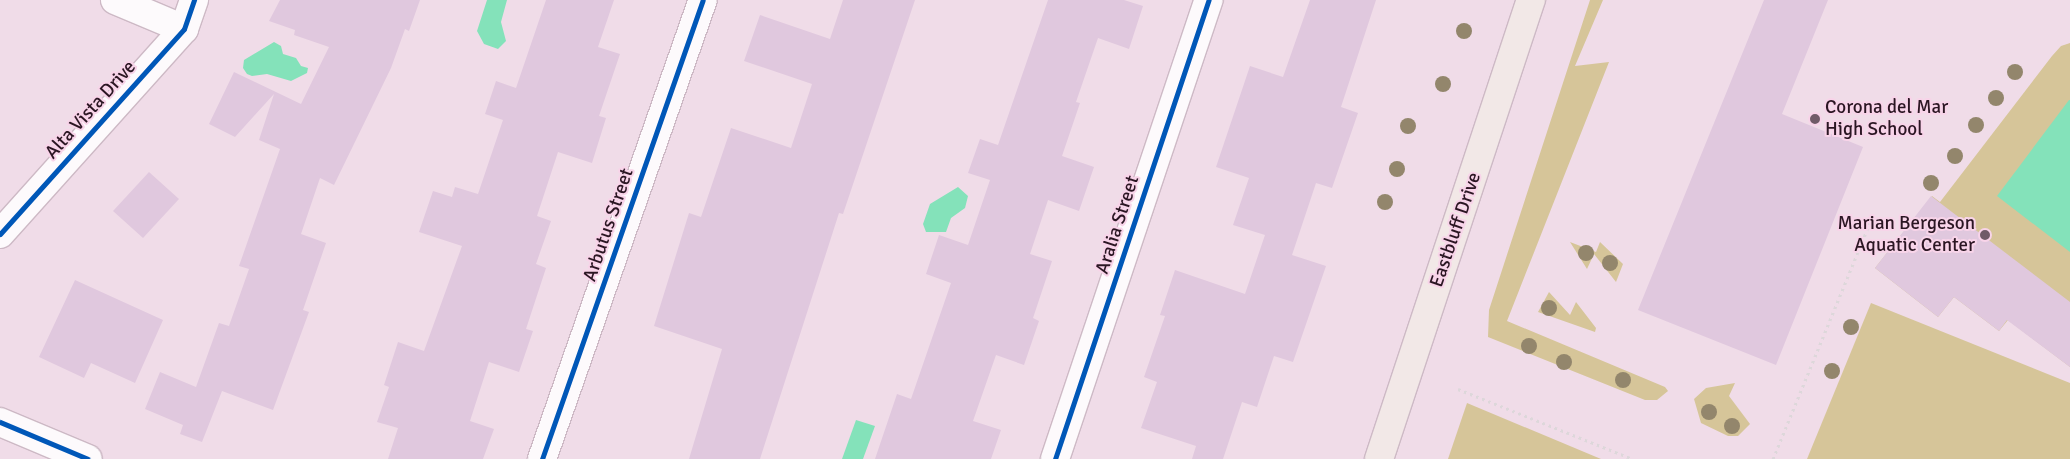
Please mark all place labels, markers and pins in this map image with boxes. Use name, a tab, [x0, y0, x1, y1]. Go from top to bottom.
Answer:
place label: Corona del Mar High School	[1825, 97, 1948, 141]
marker: Corona del Mar High School	[1809, 113, 1821, 125]
place label: Marian Bergeson Aquatic Center	[1837, 213, 1975, 257]
marker: Marian Bergeson Aquatic Center	[1979, 229, 1991, 241]

